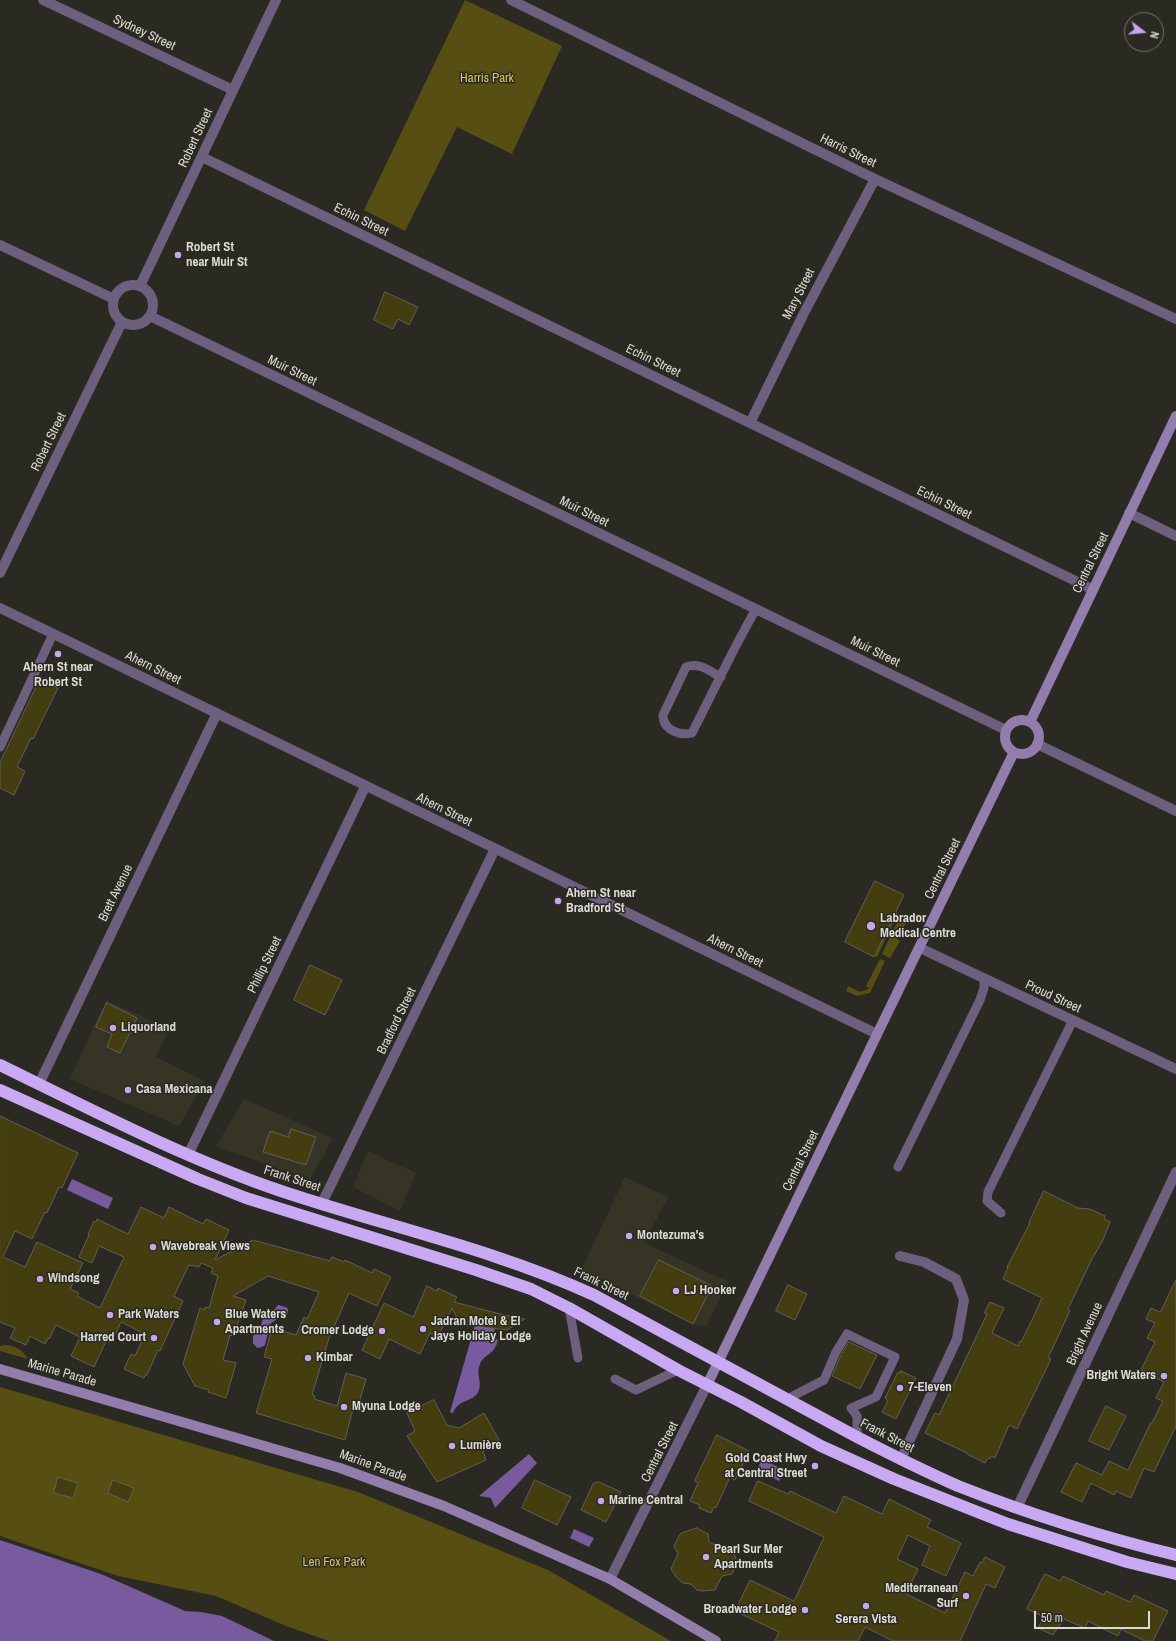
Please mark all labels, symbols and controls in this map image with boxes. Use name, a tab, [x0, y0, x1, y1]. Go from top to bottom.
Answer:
street label: Sydney Street	[110, 12, 178, 54]
north arrow	[1124, 12, 1164, 52]
text: N	[1147, 30, 1162, 40]
park label: Harris Park	[460, 71, 514, 87]
street label: Robert Street	[176, 106, 216, 170]
street label: Harris Street	[817, 131, 879, 171]
street label: Echin Street	[331, 200, 391, 240]
place label: Robert St near Muir St	[186, 240, 248, 271]
marker: Robert St near Muir St	[173, 250, 183, 260]
street label: Mary Street	[780, 266, 818, 322]
street label: Echin Street	[623, 341, 683, 381]
street label: Muir Street	[265, 352, 319, 390]
street label: Robert Street	[28, 410, 70, 474]
street label: Echin Street	[914, 483, 974, 523]
street label: Muir Street	[557, 493, 611, 531]
street label: Central Street	[1070, 530, 1112, 596]
street label: Muir Street	[848, 633, 902, 671]
street label: Ahern Street	[123, 648, 183, 688]
marker: Ahern St near Robert St	[53, 649, 63, 659]
place label: Ahern St near Robert St	[23, 660, 93, 691]
street label: Ahern Street	[414, 790, 474, 830]
street label: Central Street	[922, 836, 964, 902]
street label: Brett Avenue	[96, 862, 136, 924]
place label: Ahern St near Bradford St	[566, 886, 636, 917]
marker: Ahern St near Bradford St	[553, 896, 563, 906]
place label: Labrador Medical Centre	[880, 911, 956, 942]
marker: Labrador Medical Centre	[865, 920, 877, 932]
street label: Ahern Street	[705, 931, 765, 971]
street label: Phillip Street	[245, 934, 285, 996]
street label: Proud Street	[1023, 977, 1083, 1017]
street label: Bradford Street	[374, 985, 420, 1057]
place label: Liquorland	[121, 1020, 176, 1036]
marker: Liquorland	[108, 1023, 118, 1033]
place label: Casa Mexicana	[136, 1082, 212, 1098]
marker: Casa Mexicana	[123, 1085, 133, 1095]
street label: Central Street	[780, 1128, 822, 1194]
street label: Frank Street	[262, 1163, 322, 1195]
place label: Montezuma's	[637, 1228, 704, 1244]
marker: Montezuma's	[624, 1231, 634, 1241]
place label: Wavebreak Views	[161, 1239, 250, 1255]
marker: Wavebreak Views	[148, 1242, 158, 1252]
street label: Frank Street	[571, 1264, 631, 1304]
place label: Windsong	[48, 1271, 99, 1287]
marker: Windsong	[35, 1274, 45, 1284]
place label: LJ Hooker	[684, 1283, 736, 1299]
marker: LJ Hooker	[671, 1286, 681, 1296]
street label: Bright Avenue	[1064, 1300, 1106, 1368]
place label: Park Waters	[118, 1307, 179, 1323]
place label: Blue Waters Apartments	[225, 1307, 286, 1338]
marker: Park Waters	[105, 1310, 115, 1320]
place label: Jadran Motel & El Jays Holiday Lodge	[431, 1314, 531, 1345]
marker: Blue Waters Apartments	[212, 1317, 222, 1327]
place label: Cromer Lodge	[301, 1323, 374, 1339]
marker: Jadran Motel & El Jays Holiday Lodge	[418, 1324, 428, 1334]
marker: Cromer Lodge	[377, 1326, 387, 1336]
place label: Harred Court	[80, 1330, 146, 1346]
marker: Harred Court	[149, 1333, 159, 1343]
place label: Kimbar	[316, 1350, 353, 1366]
marker: Kimbar	[303, 1353, 313, 1363]
street label: Marine Parade	[26, 1356, 98, 1390]
place label: Bright Waters	[1087, 1368, 1156, 1384]
marker: Bright Waters	[1159, 1371, 1169, 1381]
place label: 7-Eleven	[908, 1380, 952, 1396]
marker: 7-Eleven	[895, 1383, 905, 1393]
place label: Myuna Lodge	[352, 1399, 421, 1415]
marker: Myuna Lodge	[339, 1402, 349, 1412]
street label: Frank Street	[857, 1416, 917, 1456]
street label: Central Street	[638, 1419, 682, 1485]
place label: Lumière	[460, 1438, 501, 1454]
marker: Lumière	[447, 1441, 457, 1451]
street label: Marine Parade	[337, 1447, 409, 1485]
place label: Gold Coast Hwy at Central Street	[725, 1451, 807, 1482]
marker: Gold Coast Hwy at Central Street	[810, 1461, 820, 1471]
place label: Marine Central	[609, 1493, 683, 1509]
marker: Marine Central	[596, 1496, 606, 1506]
place label: Pearl Sur Mer Apartments	[714, 1542, 783, 1573]
marker: Pearl Sur Mer Apartments	[701, 1552, 711, 1562]
park label: Len Fox Park	[303, 1555, 365, 1571]
place label: Mediterranean Surf	[885, 1581, 958, 1612]
marker: Mediterranean Surf	[961, 1591, 971, 1601]
marker: Serera Vista	[861, 1601, 871, 1611]
place label: Broadwater Lodge	[703, 1602, 797, 1618]
scale bar	[1036, 1603, 1152, 1629]
marker: Broadwater Lodge	[800, 1605, 810, 1615]
text: 50 m	[1041, 1610, 1063, 1626]
place label: Serera Vista	[835, 1612, 897, 1628]

